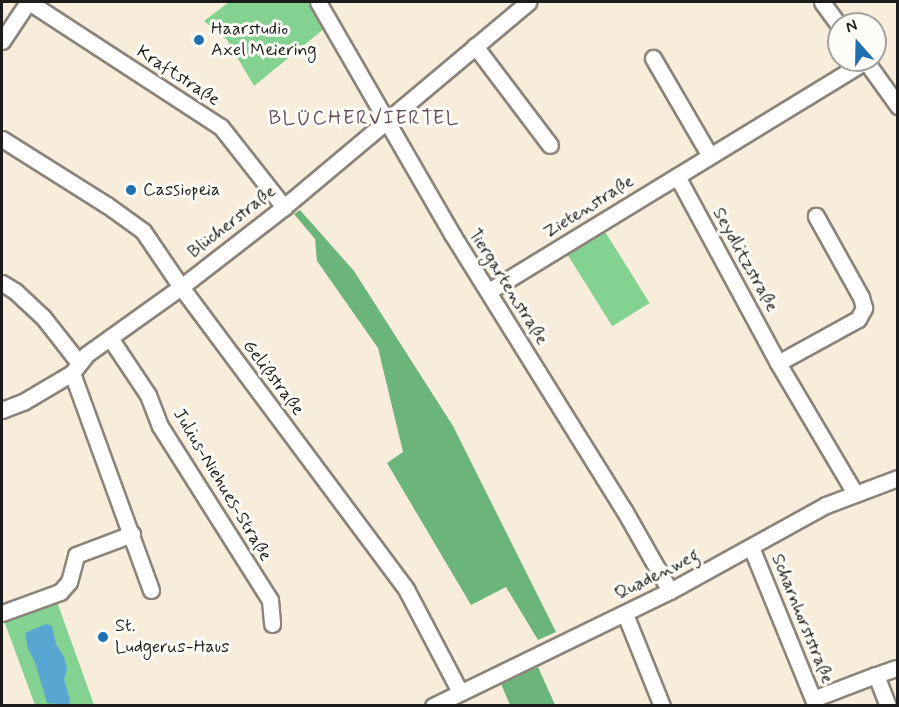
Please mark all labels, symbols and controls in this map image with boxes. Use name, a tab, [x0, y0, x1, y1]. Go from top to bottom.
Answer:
north arrow	[827, 12, 887, 72]
text: N	[843, 15, 860, 38]
place label: Haarstudio Axel Meiering	[211, 19, 318, 62]
marker: Haarstudio Axel Meiering	[192, 33, 206, 47]
street label: Kraftstraße	[132, 41, 224, 111]
district label: BLÜCHERVIERTEL	[267, 106, 461, 130]
street label: Zietenstraße	[540, 171, 638, 243]
place label: Cassiopeia	[143, 179, 220, 201]
street label: Blücherstraße	[184, 181, 280, 263]
marker: Cassiopeia	[124, 183, 138, 197]
street label: Seydlitzstraße	[707, 204, 783, 316]
street label: Tiergartenstraße	[464, 225, 552, 349]
street label: Gelißstraße	[238, 336, 308, 420]
street label: Julius-Niehues-Straße	[168, 405, 276, 565]
street label: Quadenweg	[611, 545, 703, 605]
street label: Scharnhorststraße	[766, 551, 838, 687]
place label: St. Ludgerus-Haus	[115, 616, 229, 658]
marker: St. Ludgerus-Haus	[96, 630, 110, 644]

